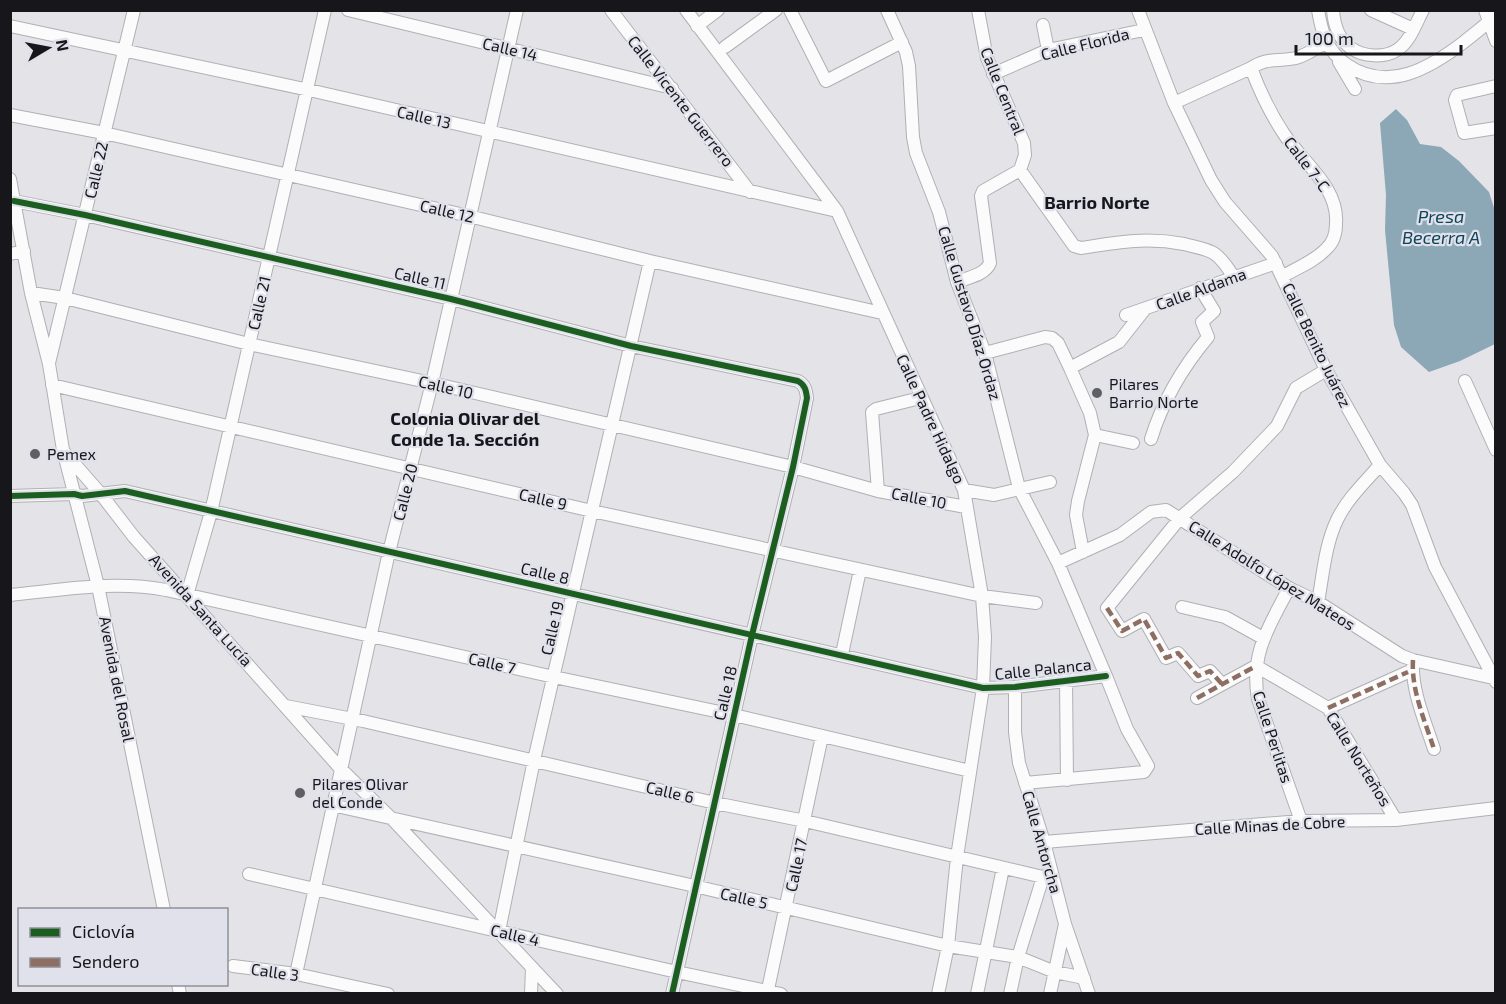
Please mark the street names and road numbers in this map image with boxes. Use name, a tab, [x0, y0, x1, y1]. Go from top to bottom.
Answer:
street label: Calle Florida	[1039, 23, 1131, 64]
street label: Calle Vicente Guerrero	[624, 31, 738, 170]
street label: Calle 14	[481, 33, 540, 64]
street label: Calle Central	[977, 44, 1030, 138]
street label: Calle 13	[395, 101, 453, 132]
street label: Calle 7-C	[1281, 133, 1334, 195]
street label: Calle 22	[80, 140, 111, 200]
street label: Calle 12	[418, 195, 476, 226]
street label: Calle Gustavo Díaz Ordaz	[935, 224, 1006, 402]
street label: Calle 11	[392, 262, 448, 293]
street label: Calle Aldama	[1153, 263, 1249, 314]
street label: Calle 21	[243, 274, 274, 332]
street label: Calle Benito Juárez	[1279, 279, 1356, 410]
street label: Calle Padre Hidalgo	[893, 351, 970, 487]
street label: Calle 10	[417, 371, 475, 402]
street label: Calle 20	[388, 461, 421, 522]
street label: Calle 10	[890, 483, 948, 512]
street label: Calle 9	[517, 484, 569, 513]
street label: Calle Adolfo López Mateos	[1186, 516, 1359, 634]
street label: Avenida Santa Lucía	[146, 549, 257, 670]
street label: Calle 8	[519, 558, 571, 587]
street label: Calle 19	[536, 599, 567, 657]
street label: Avenida del Rosal	[96, 614, 139, 744]
street label: Calle 7	[467, 648, 518, 677]
street label: Calle Palanca	[994, 654, 1092, 683]
street label: Calle 18	[709, 664, 740, 722]
street label: Calle Perlitas	[1250, 688, 1297, 785]
street label: Calle Norteños	[1323, 708, 1396, 809]
street label: Calle 6	[644, 777, 696, 806]
street label: Calle Antorcha	[1019, 788, 1066, 895]
street label: Calle Minas de Cobre	[1194, 811, 1346, 838]
street label: Calle 17	[781, 836, 810, 893]
street label: Calle 5	[719, 883, 770, 912]
street label: Calle 4	[489, 920, 541, 949]
street label: Calle 3	[250, 959, 300, 984]

